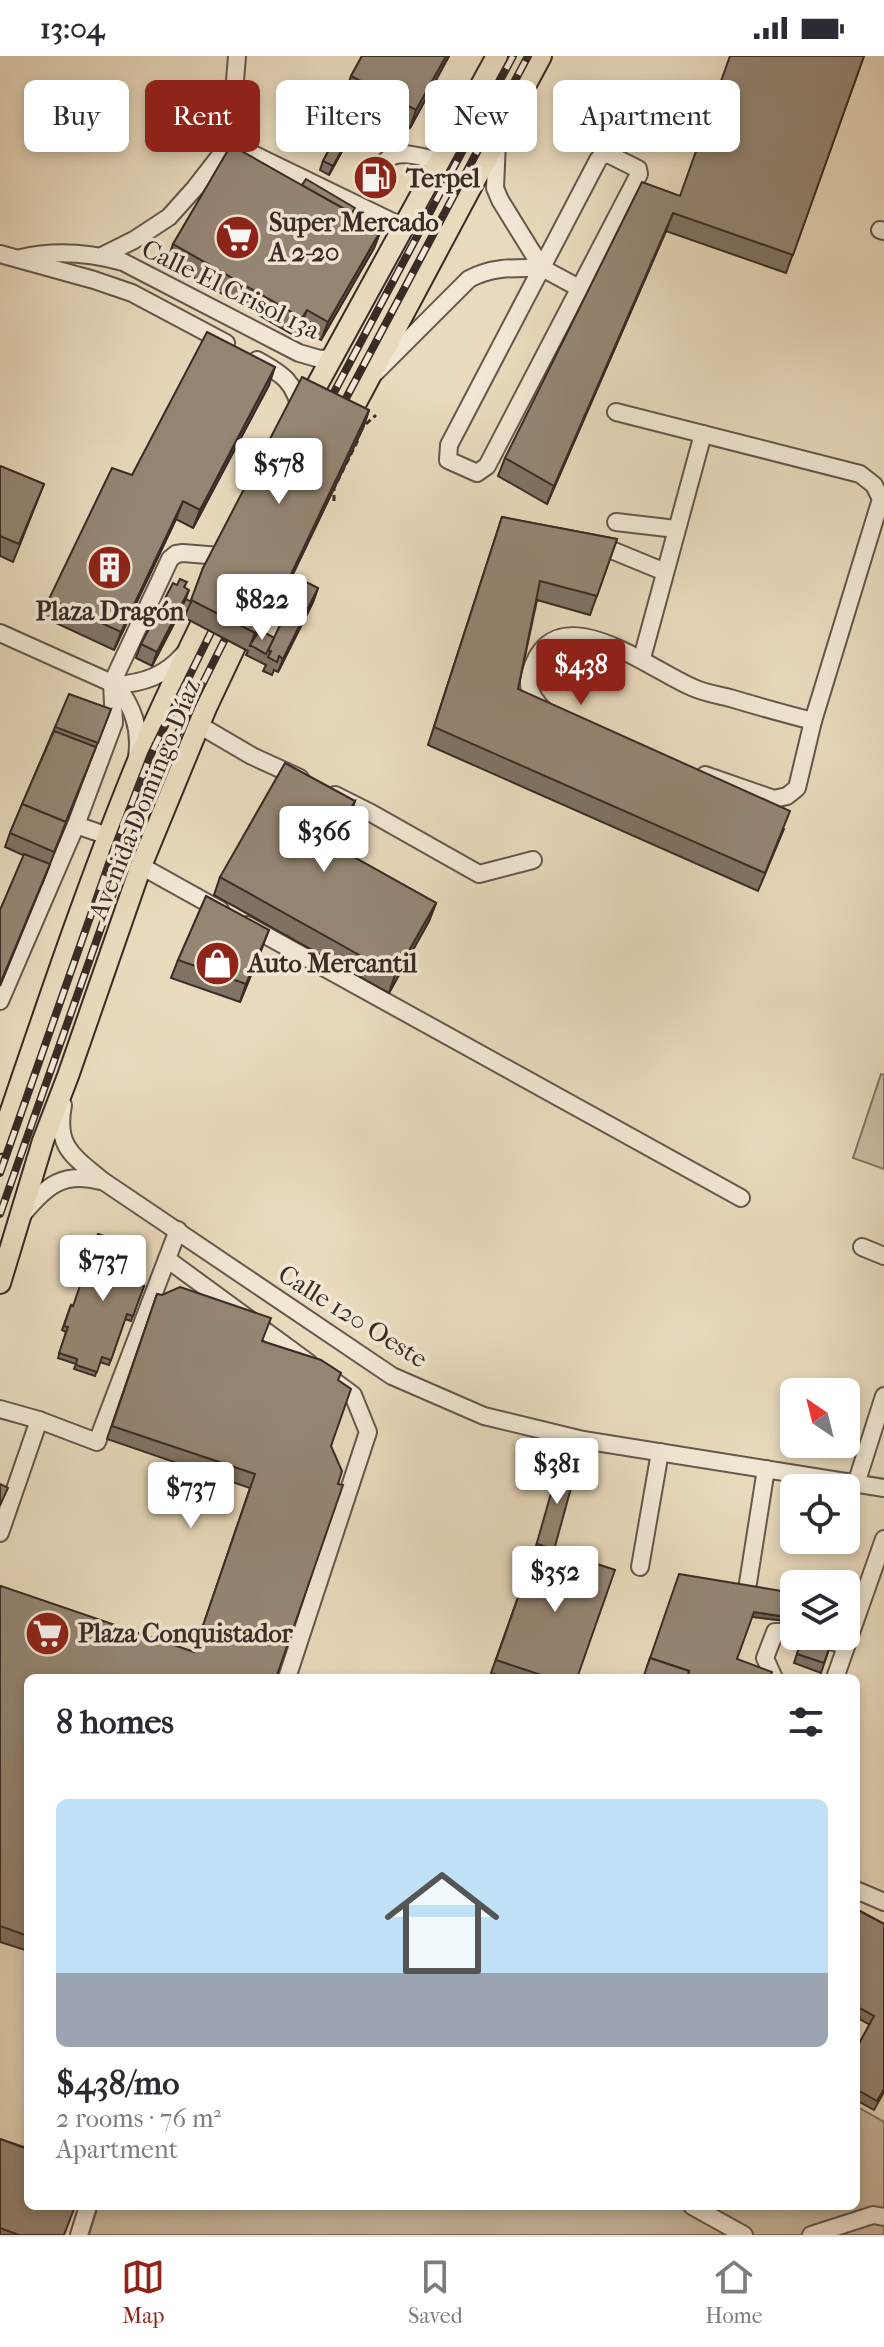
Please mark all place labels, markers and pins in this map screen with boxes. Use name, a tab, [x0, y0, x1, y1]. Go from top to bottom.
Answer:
fuel station icon: Terpel	[351, 154, 399, 202]
place label: Terpel	[405, 163, 481, 194]
place label: Super Mercado A 2-20	[267, 207, 439, 268]
supermarket icon: Super Mercado A 2-20	[214, 213, 262, 261]
pin: $578	[232, 438, 326, 506]
building icon: Plaza Dragón	[86, 544, 134, 592]
pin: $822	[215, 574, 309, 642]
place label: Plaza Dragón	[36, 596, 185, 627]
pin: $438	[534, 639, 628, 707]
pin: $366	[277, 806, 371, 874]
shop icon: Auto Mercantil	[193, 939, 241, 987]
place label: Auto Mercantil	[246, 948, 418, 979]
pin: $737	[56, 1235, 150, 1303]
pin: $381	[510, 1438, 604, 1506]
pin: $737	[144, 1462, 238, 1530]
pin: $352	[508, 1546, 602, 1614]
supermarket icon: Plaza Conquistador	[23, 1609, 71, 1657]
place label: Plaza Conquistador	[78, 1618, 293, 1649]

